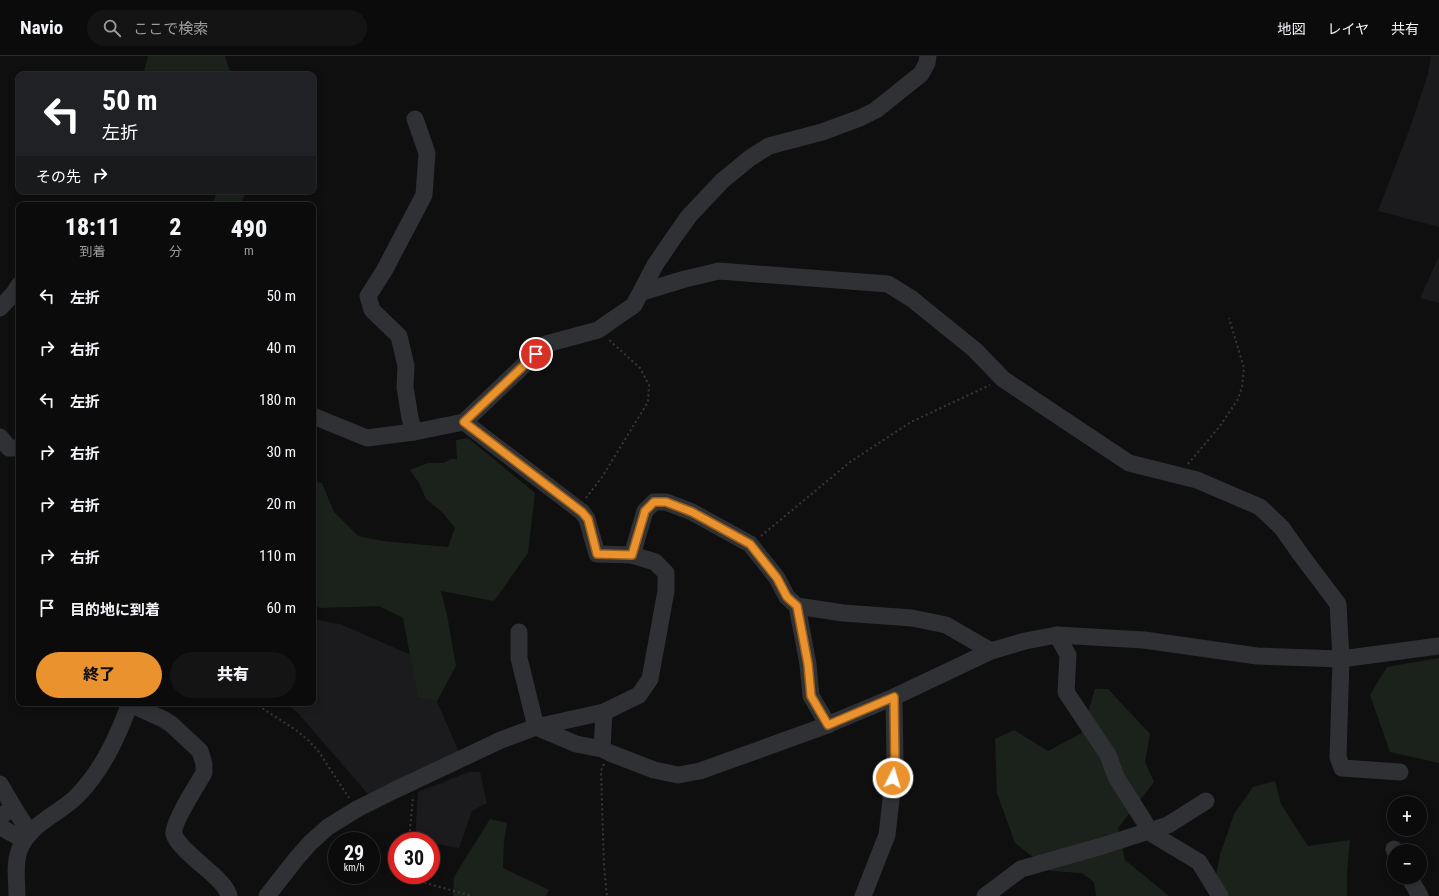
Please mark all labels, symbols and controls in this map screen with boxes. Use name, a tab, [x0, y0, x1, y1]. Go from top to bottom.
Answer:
search box	[87, 10, 367, 46]
text: Navio	[20, 16, 63, 39]
icon: search	[101, 17, 123, 39]
text: ここで検索	[133, 20, 208, 38]
text: 地図	[1277, 21, 1305, 37]
text: レイヤ	[1327, 21, 1369, 37]
text: 共有	[1391, 21, 1419, 37]
text: 50 m	[102, 84, 158, 117]
icon: left	[36, 88, 88, 140]
text: 左折	[102, 122, 138, 143]
icon: right	[89, 164, 111, 186]
text: その先	[36, 168, 81, 186]
text: 18:11	[65, 213, 120, 241]
text: 2	[169, 213, 182, 241]
text: 490	[231, 215, 267, 243]
text: m	[244, 243, 254, 258]
text: 到着	[79, 244, 105, 259]
text: 分	[169, 244, 182, 259]
icon: left	[36, 285, 58, 307]
text: 50 m	[266, 287, 296, 305]
text: 左折	[70, 289, 100, 307]
icon: right	[36, 337, 58, 359]
pin	[519, 337, 553, 371]
text: 40 m	[266, 339, 296, 357]
text: 右折	[70, 341, 100, 359]
icon: arrive	[525, 343, 547, 365]
icon: left	[36, 389, 58, 411]
text: 180 m	[259, 391, 296, 409]
text: 左折	[70, 393, 100, 411]
icon: right	[36, 441, 58, 463]
text: 30 m	[266, 443, 296, 461]
text: 右折	[70, 445, 100, 463]
icon: right	[36, 493, 58, 515]
text: 20 m	[266, 495, 296, 513]
text: 右折	[70, 497, 100, 515]
icon: right	[36, 545, 58, 567]
text: 110 m	[259, 547, 296, 565]
text: 右折	[70, 549, 100, 567]
icon: arrive	[36, 597, 58, 619]
text: 60 m	[266, 599, 296, 617]
text: 目的地に到着	[70, 601, 160, 619]
button: 終了	[36, 652, 162, 698]
button: 共有	[170, 652, 296, 698]
position arrow	[872, 757, 914, 799]
map controls	[1387, 796, 1427, 884]
button: +	[1387, 796, 1427, 836]
speed limit sign: 30	[388, 832, 440, 884]
text: 29	[344, 841, 364, 865]
button: −	[1387, 844, 1427, 884]
text: km/h	[344, 862, 364, 873]

